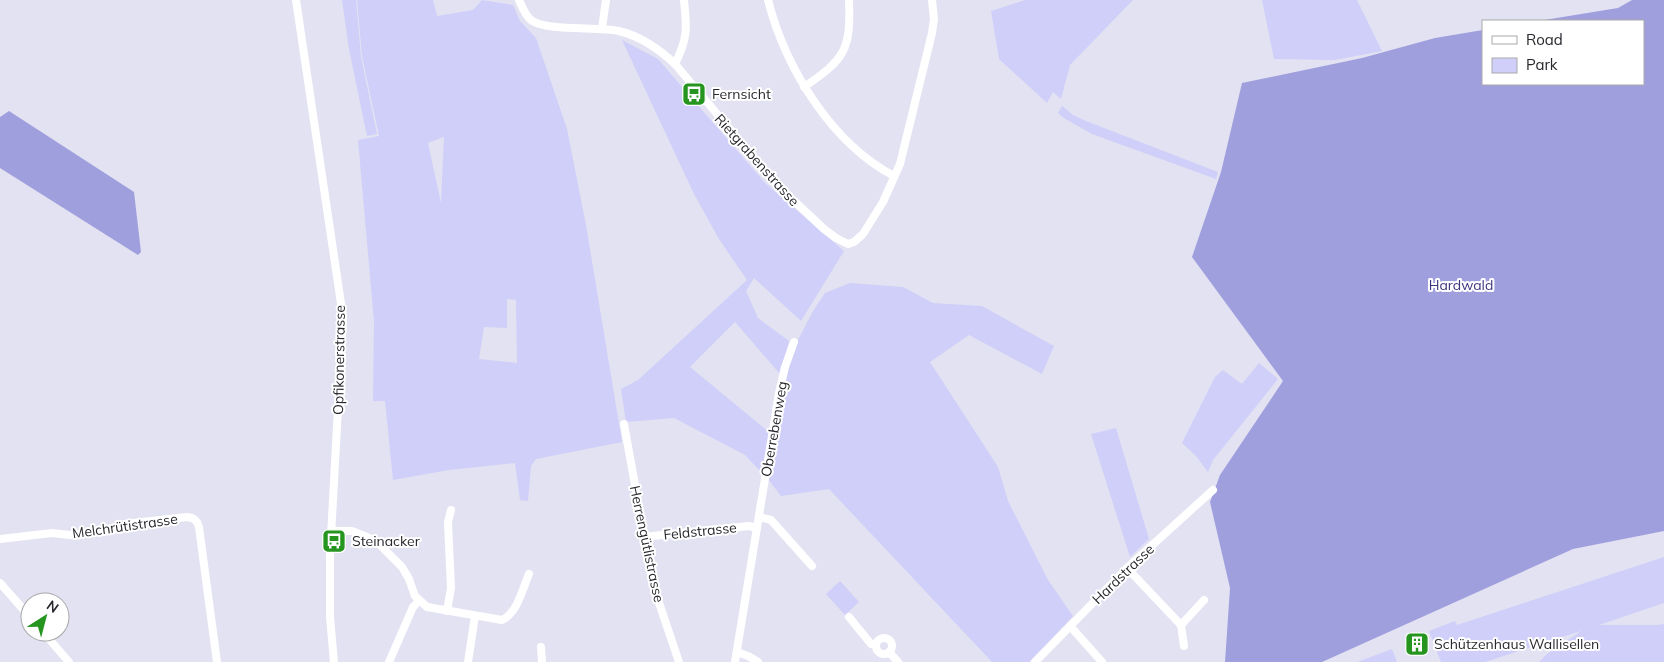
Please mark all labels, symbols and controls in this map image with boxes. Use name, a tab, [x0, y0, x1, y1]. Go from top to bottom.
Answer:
legend	[1482, 20, 1644, 85]
text: Road	[1526, 30, 1563, 49]
text: Park	[1526, 55, 1558, 74]
bus stop icon: Fernsicht	[681, 81, 707, 107]
place label: Fernsicht	[712, 85, 771, 103]
street label: Rietgrabenstrasse	[711, 110, 803, 210]
park label: Hardwald	[1429, 276, 1493, 294]
street label: Opfikonerstrasse	[329, 305, 349, 415]
street label: Oberrebenweg	[757, 380, 791, 478]
street label: Herrengütlistrasse	[626, 484, 668, 604]
street label: Melchrütistrasse	[71, 510, 179, 542]
street label: Feldstrasse	[662, 518, 738, 544]
bus stop icon: Steinacker	[321, 528, 347, 554]
place label: Steinacker	[352, 532, 421, 550]
street label: Hardstrasse	[1088, 540, 1158, 608]
north arrow	[20, 592, 70, 642]
text: N	[43, 596, 62, 617]
building icon: Schützenhaus Wallisellen	[1404, 631, 1430, 657]
place label: Schützenhaus Wallisellen	[1434, 635, 1599, 653]

